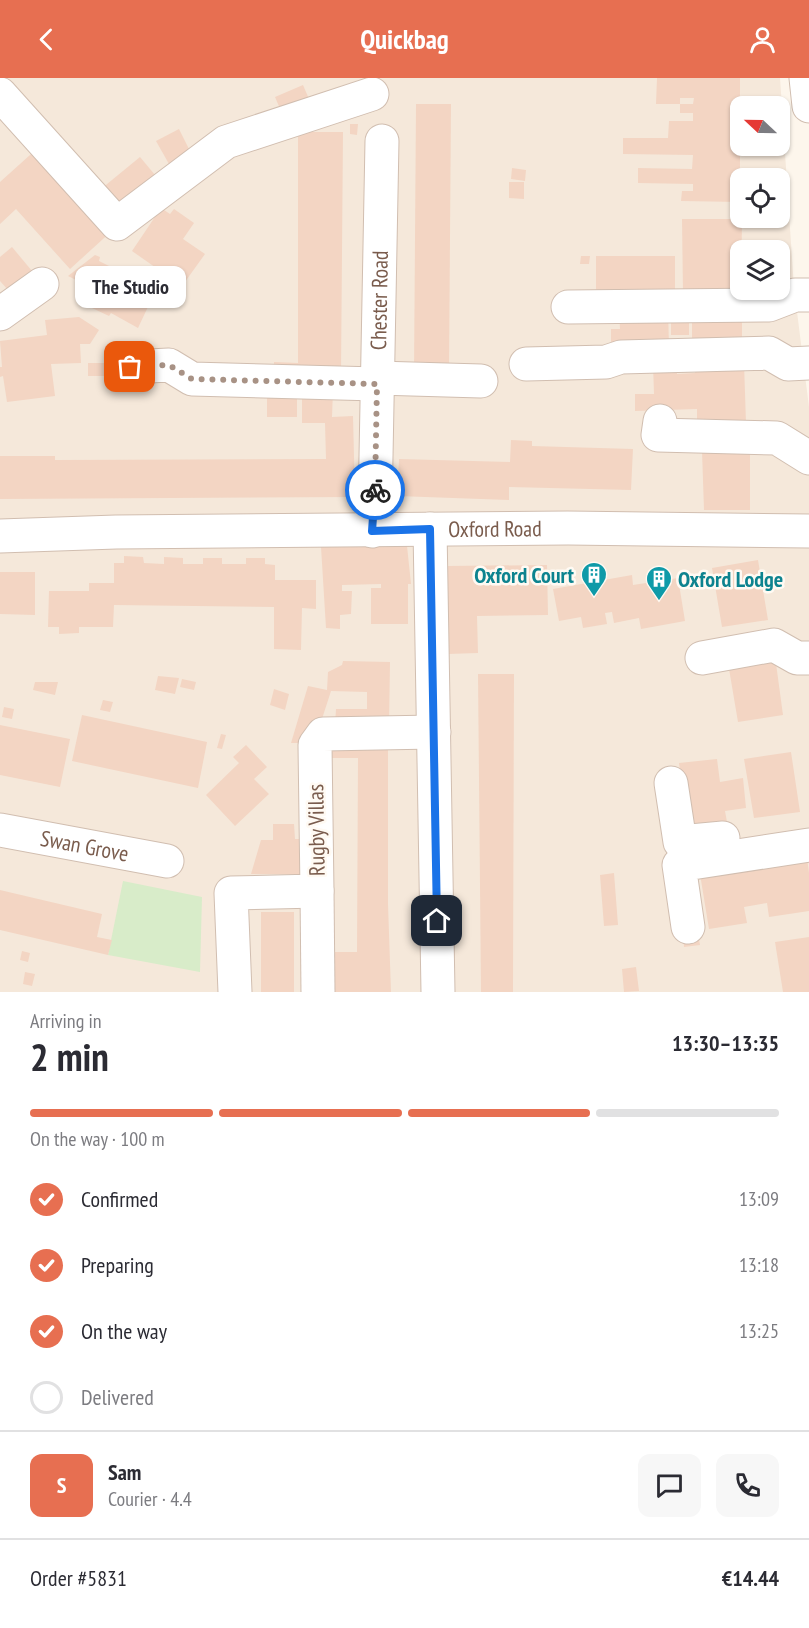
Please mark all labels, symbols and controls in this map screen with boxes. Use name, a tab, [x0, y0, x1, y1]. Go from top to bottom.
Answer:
text: Quickbag	[360, 22, 449, 56]
icon: back	[30, 23, 63, 56]
icon: person	[746, 23, 779, 56]
north arrow	[730, 96, 790, 156]
map controls	[730, 96, 790, 300]
button: locate	[730, 168, 790, 228]
button: layers	[730, 240, 790, 300]
street label: Chester Road	[364, 250, 394, 350]
callout: The Studio	[74, 265, 186, 307]
text: The Studio	[92, 274, 169, 300]
pin	[104, 341, 155, 392]
icon: bag	[113, 350, 146, 383]
courier	[345, 460, 405, 520]
icon: bike	[359, 474, 392, 507]
street label: Oxford Road	[448, 514, 542, 543]
building icon: Oxford Court	[579, 560, 609, 598]
place label: Oxford Court	[474, 561, 575, 589]
building icon: Oxford Lodge	[644, 564, 674, 602]
place label: Oxford Lodge	[678, 565, 783, 593]
street label: Rugby Villas	[301, 784, 331, 876]
street label: Swan Grove	[38, 824, 131, 868]
pin	[411, 895, 462, 946]
icon: home	[420, 904, 453, 937]
text: Arriving in	[30, 1008, 102, 1034]
text: 13:30–13:35	[672, 1029, 779, 1057]
text: 2 min	[30, 1031, 109, 1082]
text: On the way · 100 m	[30, 1126, 165, 1152]
icon: check	[30, 1183, 63, 1216]
text: Confirmed	[81, 1185, 158, 1213]
text: 13:09	[739, 1186, 779, 1212]
icon: check	[30, 1249, 63, 1282]
text: Preparing	[81, 1251, 154, 1279]
text: 13:18	[739, 1252, 779, 1278]
icon: check	[30, 1315, 63, 1348]
text: On the way	[81, 1317, 167, 1345]
text: 13:25	[739, 1318, 779, 1344]
text: Delivered	[81, 1383, 154, 1411]
button: chat	[638, 1454, 701, 1517]
button: phone	[716, 1454, 779, 1517]
text: Sam	[108, 1458, 141, 1486]
text: S	[57, 1471, 66, 1499]
text: Courier · 4.4	[108, 1486, 192, 1512]
text: Order #5831	[30, 1564, 127, 1592]
text: €14.44	[722, 1564, 779, 1592]

